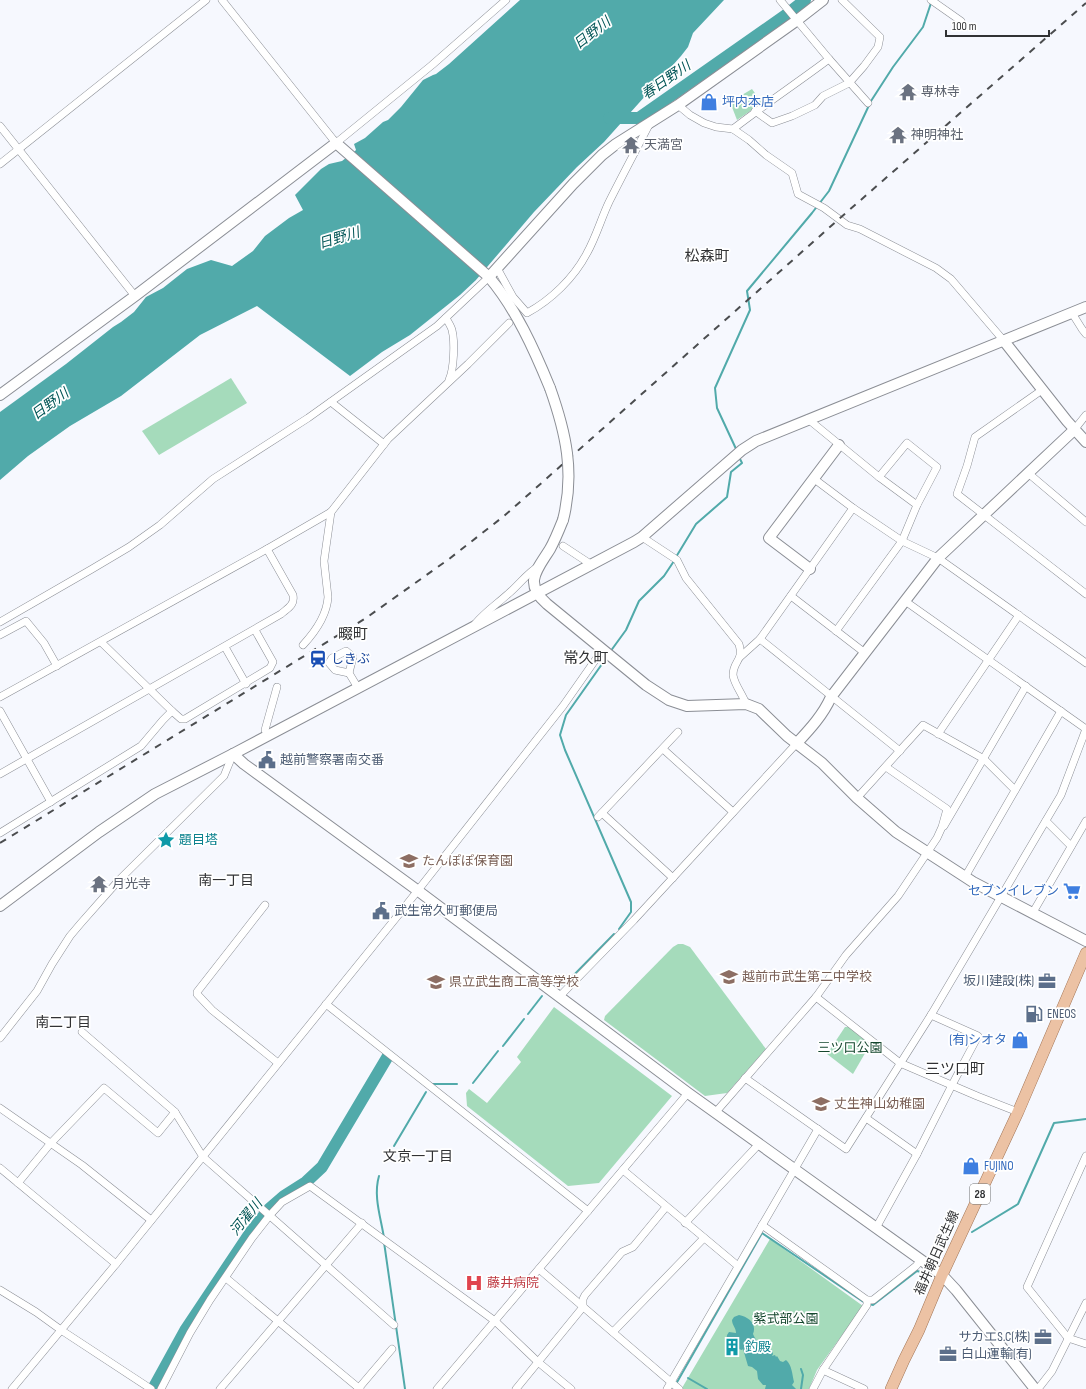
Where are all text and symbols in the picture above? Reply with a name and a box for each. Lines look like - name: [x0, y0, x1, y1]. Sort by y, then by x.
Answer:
- water label: 日野川: [570, 12, 615, 53]
- scale bar: [946, 12, 1049, 38]
- text: 100 m: [952, 19, 977, 34]
- water label: 春日野川: [638, 56, 695, 103]
- temple icon: 専林寺: [898, 82, 918, 102]
- place label: 専林寺: [921, 84, 960, 100]
- shop icon: 坪内本店: [699, 92, 719, 112]
- place label: 坪内本店: [722, 94, 774, 110]
- temple icon: 神明神社: [888, 125, 908, 145]
- place label: 神明神社: [911, 127, 963, 143]
- temple icon: 天満宮: [621, 135, 641, 155]
- place label: 天満宮: [644, 137, 683, 153]
- water label: 日野川: [316, 223, 363, 252]
- district label: 松森町: [684, 247, 730, 266]
- water label: 日野川: [28, 384, 74, 423]
- district label: 畷町: [338, 625, 368, 644]
- station icon: しきぶ: [308, 649, 328, 669]
- district label: 常久町: [563, 649, 609, 668]
- place label: しきぶ: [331, 651, 370, 667]
- public building icon: 越前警察署南交番: [257, 750, 277, 770]
- place label: 越前警察署南交番: [280, 752, 384, 768]
- place icon: 題目塔: [156, 830, 176, 850]
- place label: 題目塔: [179, 832, 218, 848]
- school or university icon: たんぽぽ保育園: [399, 851, 419, 871]
- place label: たんぽぽ保育園: [422, 853, 513, 869]
- district label: 南一丁目: [198, 872, 254, 889]
- temple icon: 月光寺: [89, 874, 109, 894]
- place label: 月光寺: [112, 876, 151, 892]
- supermarket icon: セブンイレブン: [1062, 881, 1082, 901]
- place label: セブンイレブン: [968, 883, 1059, 899]
- public building icon: 武生常久町郵便局: [371, 901, 391, 921]
- place label: 武生常久町郵便局: [394, 903, 498, 919]
- school or university icon: 越前市武生第二中学校: [719, 967, 739, 987]
- place label: 越前市武生第二中学校: [742, 969, 872, 985]
- office icon: 坂川建設(株): [1037, 971, 1057, 991]
- school or university icon: 県立武生商工高等学校: [426, 972, 446, 992]
- place label: 坂川建設(株): [963, 973, 1034, 989]
- place label: 県立武生商工高等学校: [449, 974, 579, 990]
- fuel station icon: ENEOS: [1024, 1004, 1044, 1024]
- place label: ENEOS: [1047, 1006, 1077, 1022]
- district label: 南二丁目: [35, 1014, 91, 1031]
- shop icon: (有)シオタ: [1010, 1030, 1030, 1050]
- place label: (有)シオタ: [949, 1032, 1007, 1048]
- park label: 三ツ口公園: [817, 1040, 883, 1056]
- district label: 三ツ口町: [925, 1060, 985, 1079]
- school or university icon: 丈生神山幼稚園: [811, 1094, 831, 1114]
- place label: 丈生神山幼稚園: [834, 1096, 925, 1112]
- district label: 文京一丁目: [383, 1148, 453, 1165]
- shop icon: FUJINO: [961, 1156, 981, 1176]
- place label: FUJINO: [984, 1158, 1014, 1174]
- road number: 28: [970, 1184, 990, 1204]
- water label: 河濯川: [226, 1194, 267, 1239]
- street label: 福井朝日武生線: [911, 1208, 963, 1298]
- hospital icon: 藤井病院: [464, 1273, 484, 1293]
- place label: 藤井病院: [487, 1275, 539, 1291]
- park label: 紫式部公園: [753, 1311, 819, 1327]
- office icon: サカエS.C(株): [1033, 1327, 1053, 1347]
- place label: サカエS.C(株): [958, 1329, 1030, 1345]
- building icon: 釣殿: [722, 1337, 742, 1357]
- place label: 釣殿: [745, 1339, 771, 1355]
- office icon: 白山運輸(有): [938, 1344, 958, 1364]
- place label: 白山運輸(有): [961, 1346, 1032, 1362]

